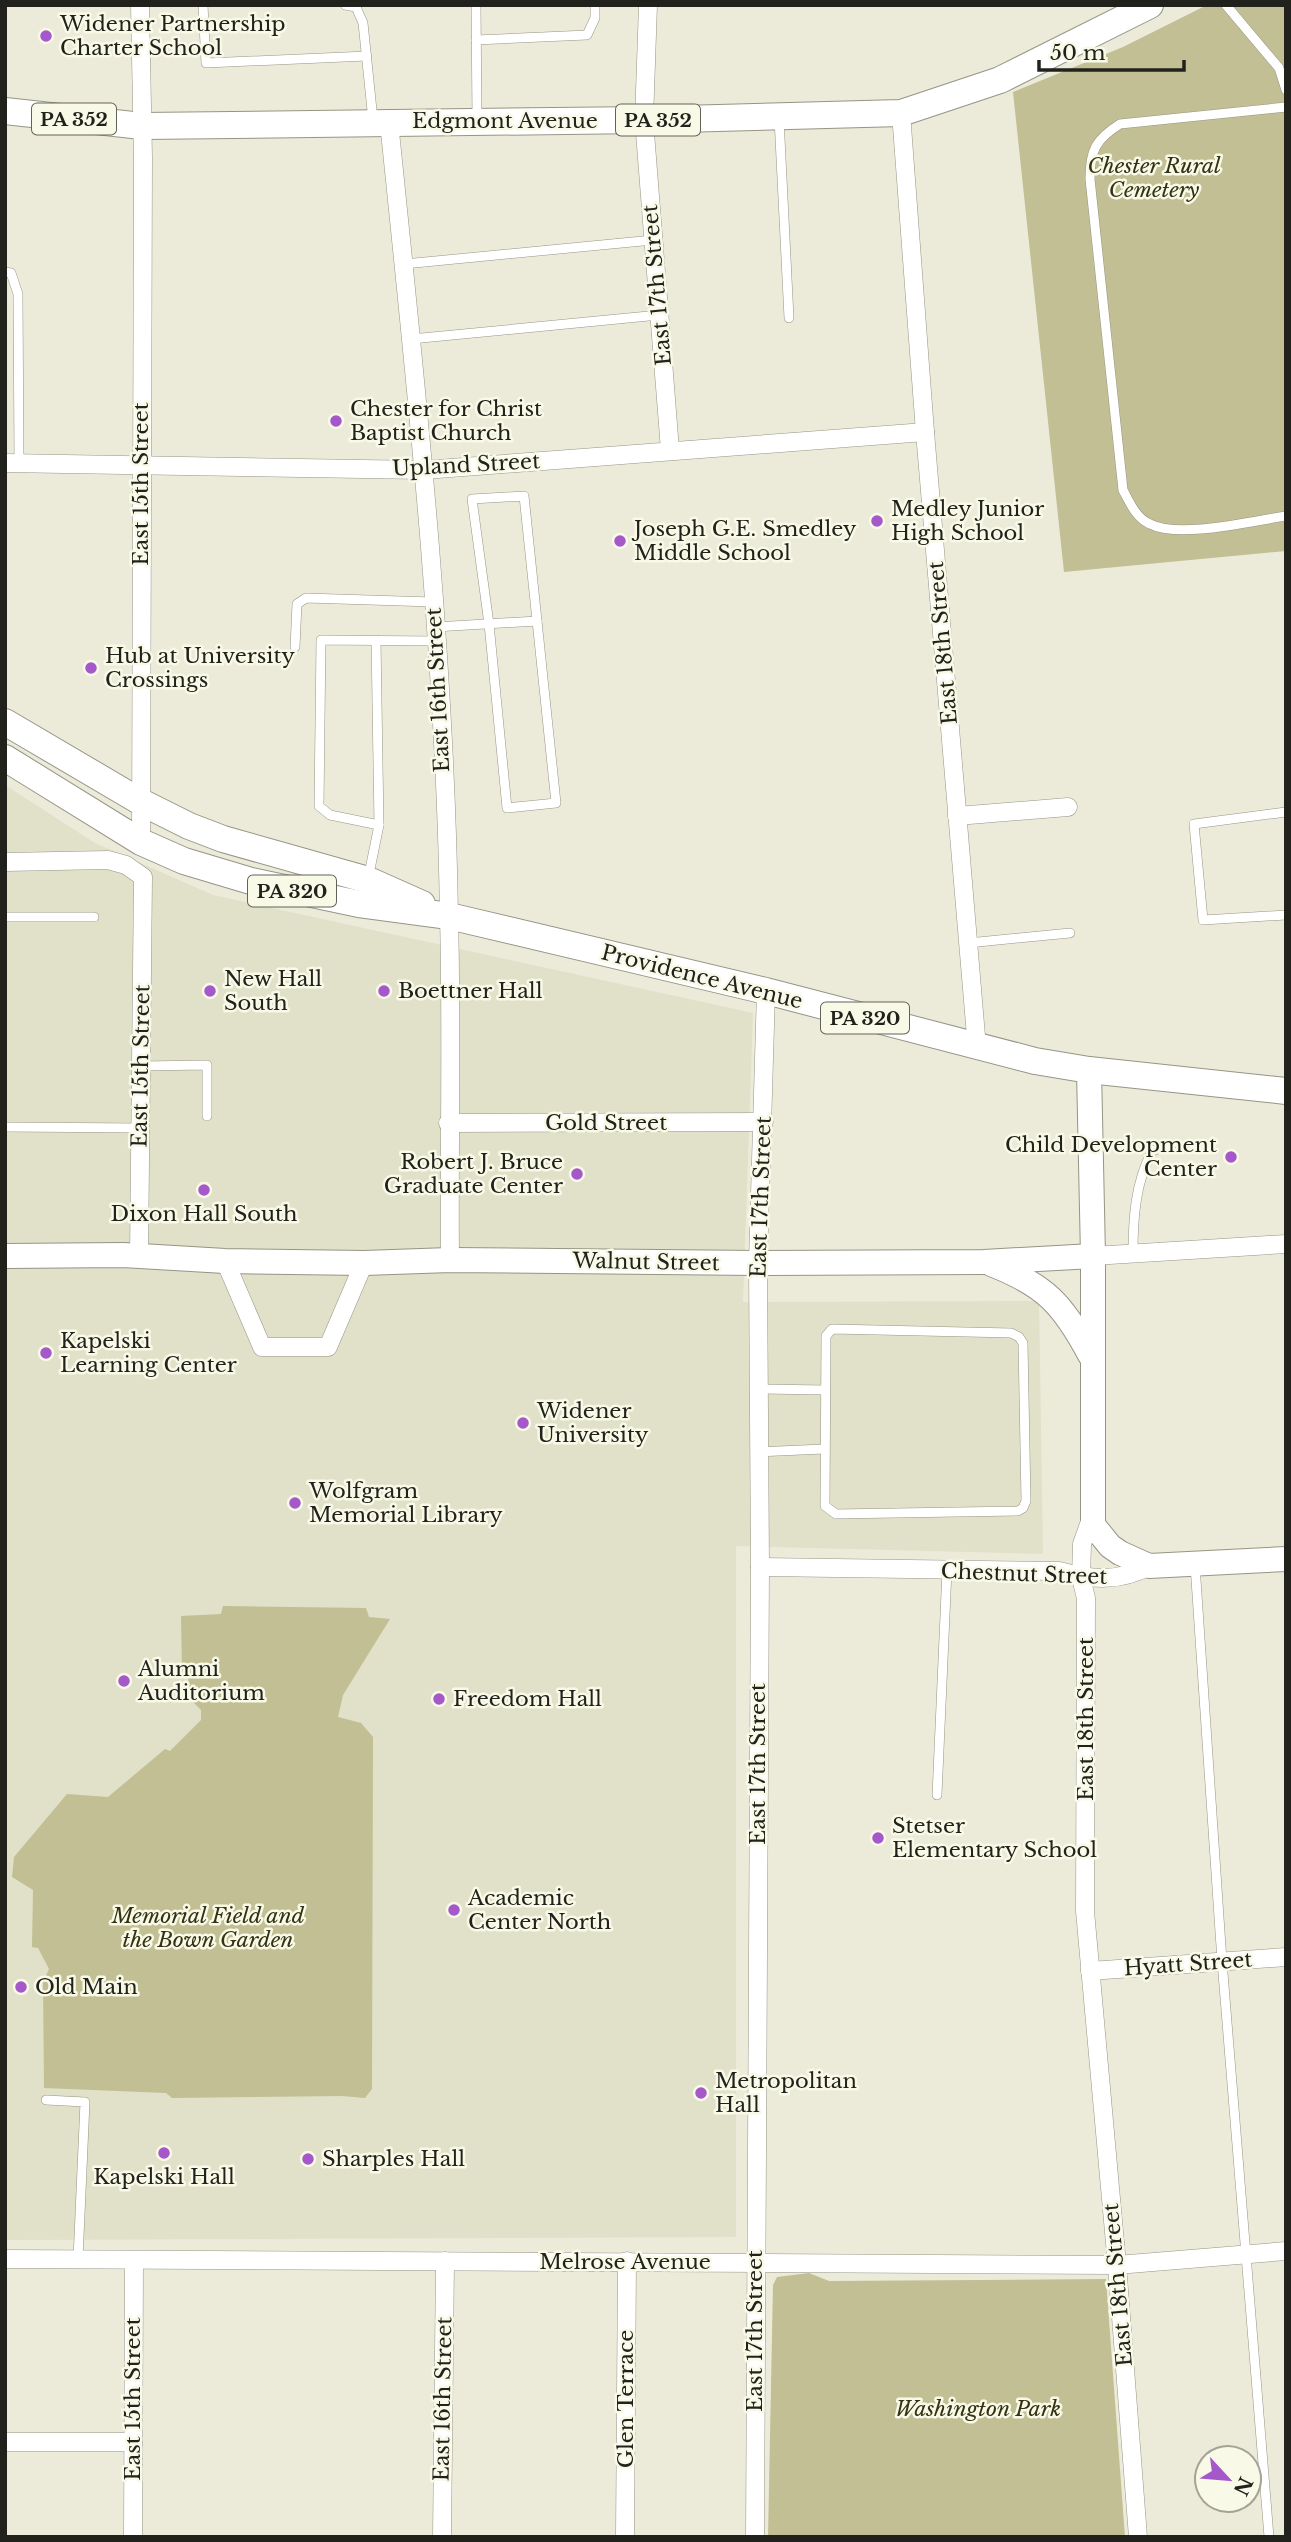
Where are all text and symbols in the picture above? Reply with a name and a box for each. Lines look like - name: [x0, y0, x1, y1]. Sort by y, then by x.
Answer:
- place label: Widener Partnership Charter School: [59, 11, 286, 61]
- marker: Widener Partnership Charter School: [38, 28, 54, 44]
- scale bar: [1039, 28, 1184, 72]
- text: 50 m: [1050, 40, 1106, 66]
- road number: PA 352: [32, 104, 116, 134]
- road number: PA 352: [616, 104, 700, 136]
- street label: Edgmont Avenue: [412, 108, 598, 134]
- park label: Chester Rural Cemetery: [1087, 153, 1221, 203]
- street label: East 17th Street: [637, 203, 677, 367]
- place label: Chester for Christ Baptist Church: [350, 396, 542, 446]
- street label: East 15th Street: [128, 402, 154, 566]
- marker: Chester for Christ Baptist Church: [328, 413, 344, 429]
- street label: Upland Street: [391, 448, 541, 482]
- place label: Medley Junior High School: [891, 496, 1044, 546]
- marker: Medley Junior High School: [869, 513, 885, 529]
- place label: Joseph G.E. Smedley Middle School: [631, 516, 857, 566]
- marker: Joseph G.E. Smedley Middle School: [612, 533, 628, 549]
- street label: East 18th Street: [923, 560, 963, 726]
- street label: East 16th Street: [421, 607, 455, 773]
- place label: Hub at University Crossings: [105, 643, 295, 693]
- marker: Hub at University Crossings: [83, 660, 99, 676]
- road number: PA 320: [248, 876, 336, 906]
- street label: Providence Avenue: [599, 939, 805, 1015]
- place label: New Hall South: [224, 966, 322, 1016]
- place label: Boettner Hall: [398, 978, 543, 1004]
- marker: New Hall South: [202, 983, 218, 999]
- marker: Boettner Hall: [376, 983, 392, 999]
- street label: East 15th Street: [127, 984, 155, 1148]
- road number: PA 320: [821, 1002, 909, 1034]
- street label: Gold Street: [545, 1110, 667, 1136]
- street label: East 17th Street: [745, 1116, 777, 1278]
- place label: Child Development Center: [1005, 1132, 1217, 1182]
- place label: Robert J. Bruce Graduate Center: [384, 1149, 563, 1199]
- marker: Child Development Center: [1223, 1149, 1239, 1165]
- marker: Robert J. Bruce Graduate Center: [569, 1166, 585, 1182]
- marker: Dixon Hall South: [196, 1182, 212, 1198]
- place label: Dixon Hall South: [111, 1201, 297, 1227]
- street label: Walnut Street: [571, 1248, 720, 1276]
- place label: Kapelski Learning Center: [60, 1328, 237, 1378]
- marker: Kapelski Learning Center: [38, 1345, 54, 1361]
- place label: Widener University: [536, 1398, 649, 1448]
- marker: Widener University: [515, 1415, 531, 1431]
- place label: Wolfgram Memorial Library: [308, 1478, 503, 1528]
- marker: Wolfgram Memorial Library: [287, 1495, 303, 1511]
- street label: Chestnut Street: [940, 1558, 1108, 1590]
- street label: East 18th Street: [1073, 1637, 1099, 1801]
- place label: Alumni Auditorium: [137, 1656, 265, 1706]
- marker: Alumni Auditorium: [116, 1673, 132, 1689]
- street label: East 17th Street: [745, 1683, 771, 1845]
- place label: Freedom Hall: [453, 1686, 602, 1712]
- marker: Freedom Hall: [431, 1691, 447, 1707]
- place label: Stetser Elementary School: [892, 1813, 1097, 1863]
- marker: Stetser Elementary School: [870, 1830, 886, 1846]
- place label: Academic Center North: [467, 1885, 611, 1935]
- marker: Academic Center North: [446, 1902, 462, 1918]
- park label: Memorial Field and the Bown Garden: [111, 1903, 305, 1953]
- street label: Hyatt Street: [1123, 1947, 1253, 1981]
- place label: Old Main: [35, 1974, 138, 2000]
- marker: Old Main: [13, 1979, 29, 1995]
- place label: Metropolitan Hall: [715, 2068, 857, 2118]
- marker: Metropolitan Hall: [693, 2085, 709, 2101]
- marker: Kapelski Hall: [156, 2145, 172, 2161]
- place label: Sharples Hall: [322, 2146, 465, 2172]
- marker: Sharples Hall: [300, 2151, 316, 2167]
- place label: Kapelski Hall: [93, 2164, 235, 2190]
- street label: East 18th Street: [1098, 2202, 1138, 2368]
- street label: Melrose Avenue: [539, 2249, 711, 2275]
- street label: East 17th Street: [742, 2250, 768, 2412]
- street label: East 16th Street: [429, 2316, 457, 2482]
- street label: East 15th Street: [120, 2317, 146, 2481]
- street label: Glen Terrace: [613, 2330, 639, 2468]
- park label: Washington Park: [895, 2396, 1061, 2422]
- north arrow: [1193, 2444, 1263, 2514]
- text: N: [1229, 2473, 1257, 2499]

